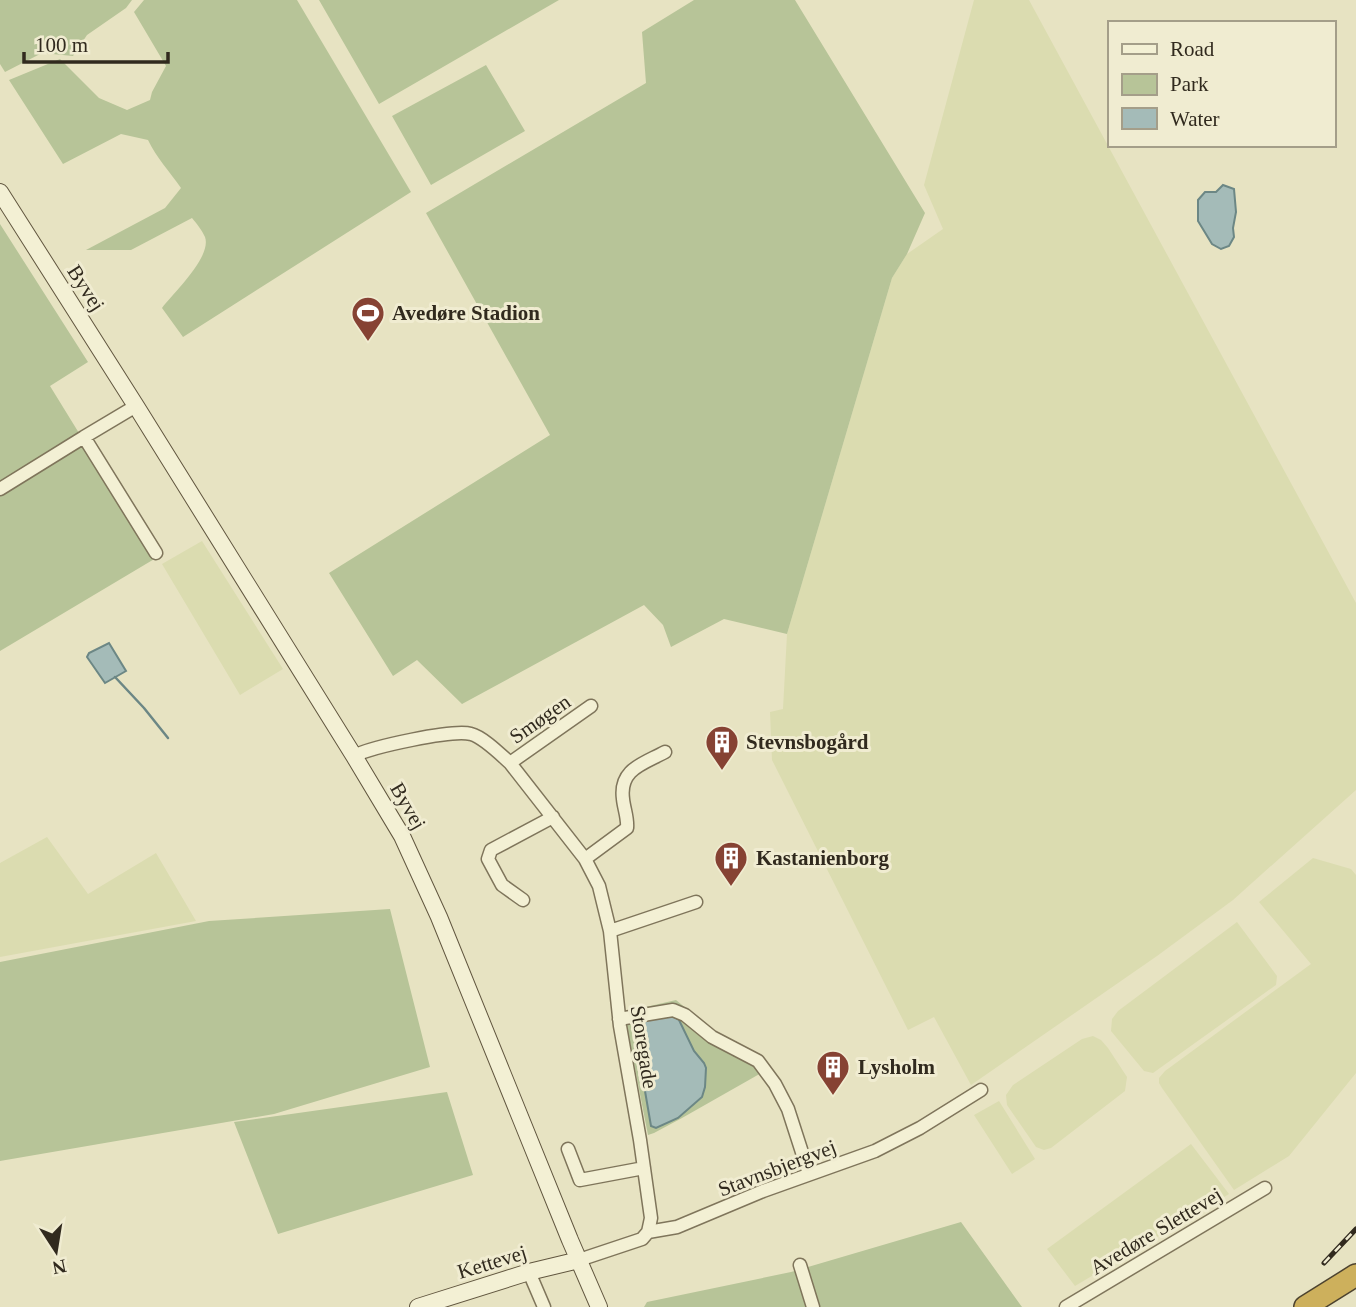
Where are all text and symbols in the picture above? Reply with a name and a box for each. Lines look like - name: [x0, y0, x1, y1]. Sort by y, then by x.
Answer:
- scale bar: [24, 21, 168, 65]
- legend: [1108, 21, 1335, 147]
- text: 100 m: [35, 33, 88, 57]
- text: Road: [1170, 37, 1215, 61]
- text: Park: [1170, 72, 1209, 96]
- text: Water: [1170, 107, 1220, 131]
- street label: Byvej: [62, 260, 110, 316]
- sports icon: Avedøre Stadion: [349, 294, 387, 343]
- place label: Avedøre Stadion: [392, 301, 540, 325]
- street label: Smøgen: [505, 689, 575, 749]
- building icon: Stevnsbogård: [703, 723, 741, 772]
- place label: Stevnsbogård: [746, 730, 869, 754]
- street label: Byvej: [385, 778, 431, 834]
- building icon: Kastanienborg: [712, 839, 750, 888]
- place label: Kastanienborg: [756, 846, 890, 870]
- street label: Storegade: [626, 1004, 662, 1090]
- building icon: Lysholm: [814, 1048, 852, 1097]
- place label: Lysholm: [858, 1055, 936, 1079]
- street label: Stavnsbjergvej: [715, 1134, 839, 1202]
- street label: Avedøre Slettevej: [1086, 1182, 1226, 1280]
- north arrow: [21, 1216, 91, 1286]
- street label: Kettevej: [454, 1240, 530, 1284]
- text: N: [50, 1255, 68, 1279]

